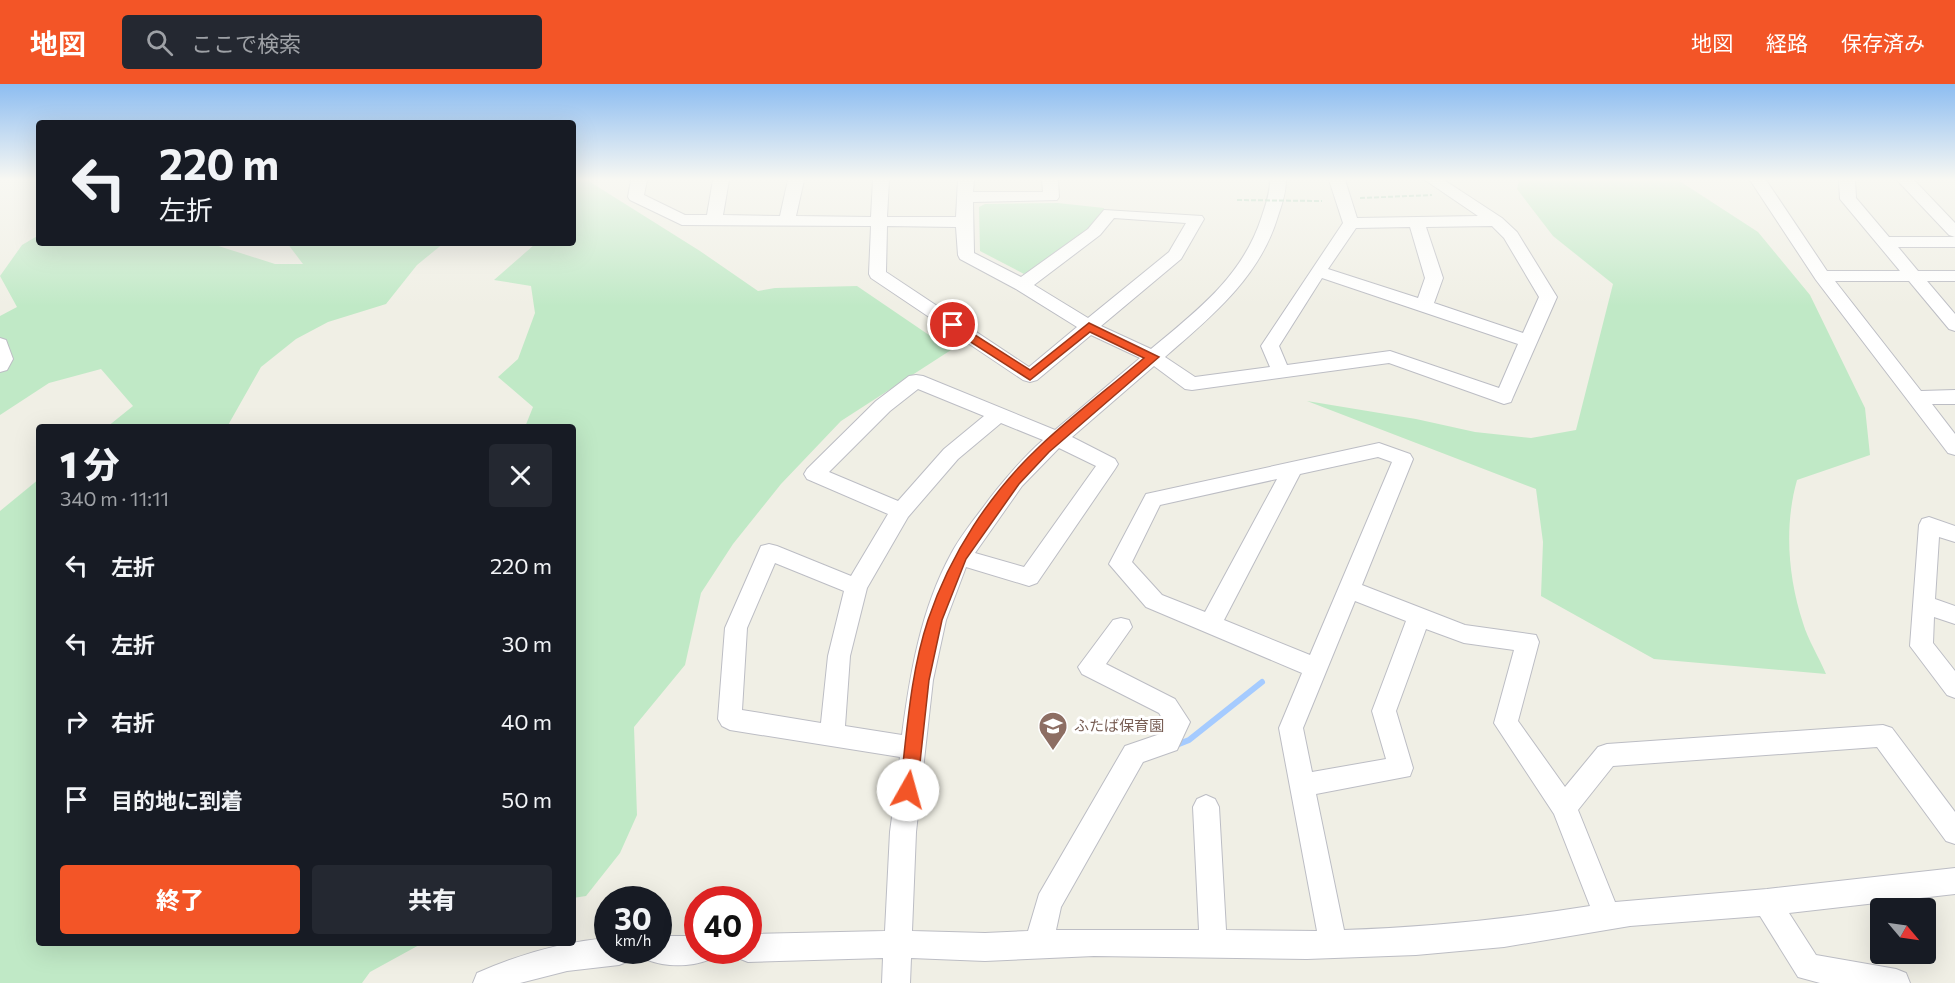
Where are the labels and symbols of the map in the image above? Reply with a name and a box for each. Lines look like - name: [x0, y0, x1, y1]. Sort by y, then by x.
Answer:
- pin: [927, 299, 978, 350]
- school or university icon: ふたば保育園: [1037, 710, 1069, 752]
- place label: ふたば保育園: [1074, 716, 1164, 734]
- position arrow: [876, 758, 940, 822]
- speed limit sign: 40: [684, 886, 762, 964]
- north arrow: [1870, 898, 1936, 964]

